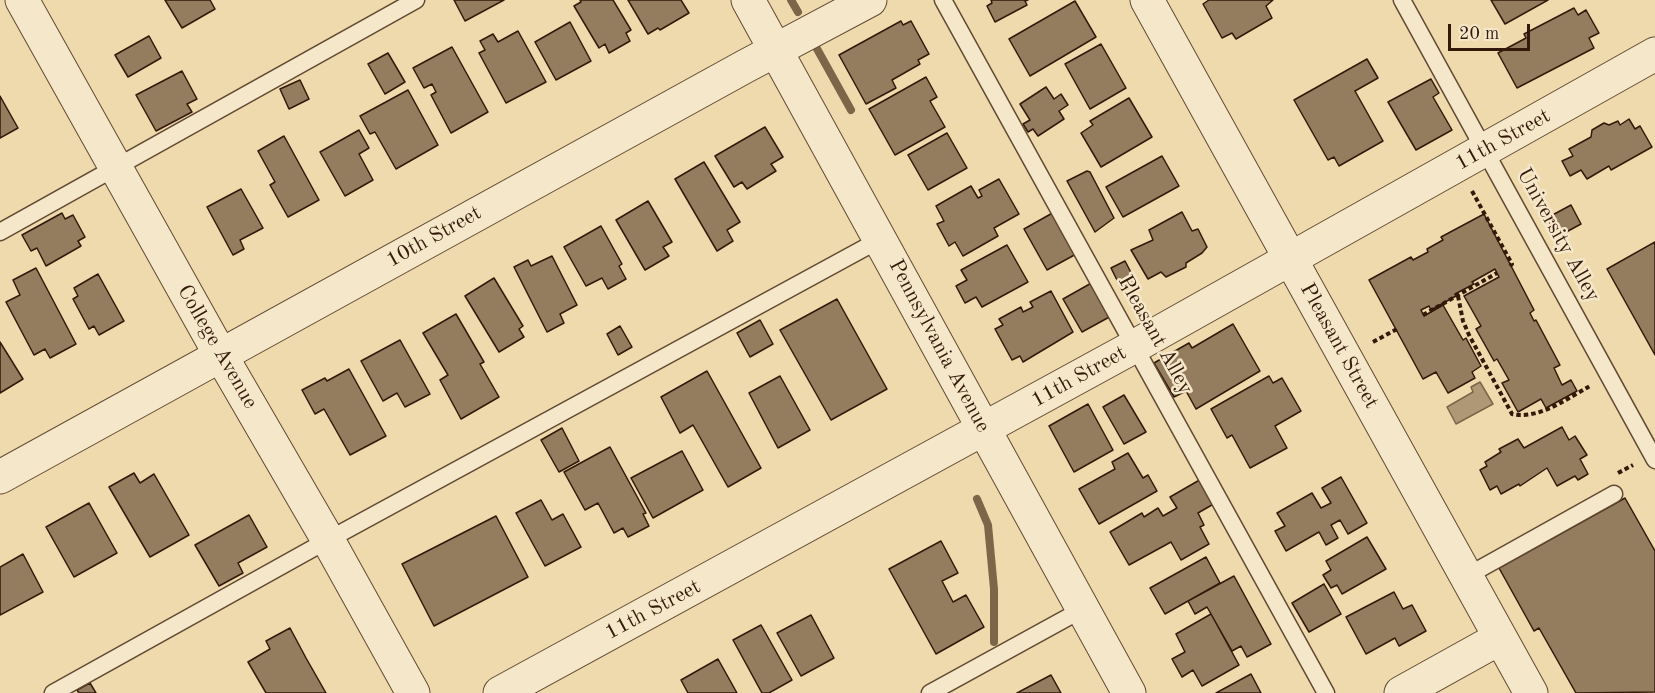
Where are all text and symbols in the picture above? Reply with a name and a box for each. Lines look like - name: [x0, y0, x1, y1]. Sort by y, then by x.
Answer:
- scale bar: [1451, 12, 1534, 50]
- text: 20 m: [1459, 25, 1499, 43]
- street label: 11th Street: [1451, 104, 1555, 176]
- street label: University Alley: [1511, 164, 1605, 306]
- street label: 10th Street: [382, 201, 486, 273]
- street label: Pennsylvania Avenue: [883, 255, 995, 437]
- street label: Pleasant Alley: [1112, 271, 1198, 399]
- street label: Pleasant Street: [1294, 279, 1384, 413]
- street label: College Avenue: [171, 280, 263, 414]
- street label: 11th Street: [1027, 341, 1131, 413]
- street label: 11th Street: [601, 574, 705, 646]

